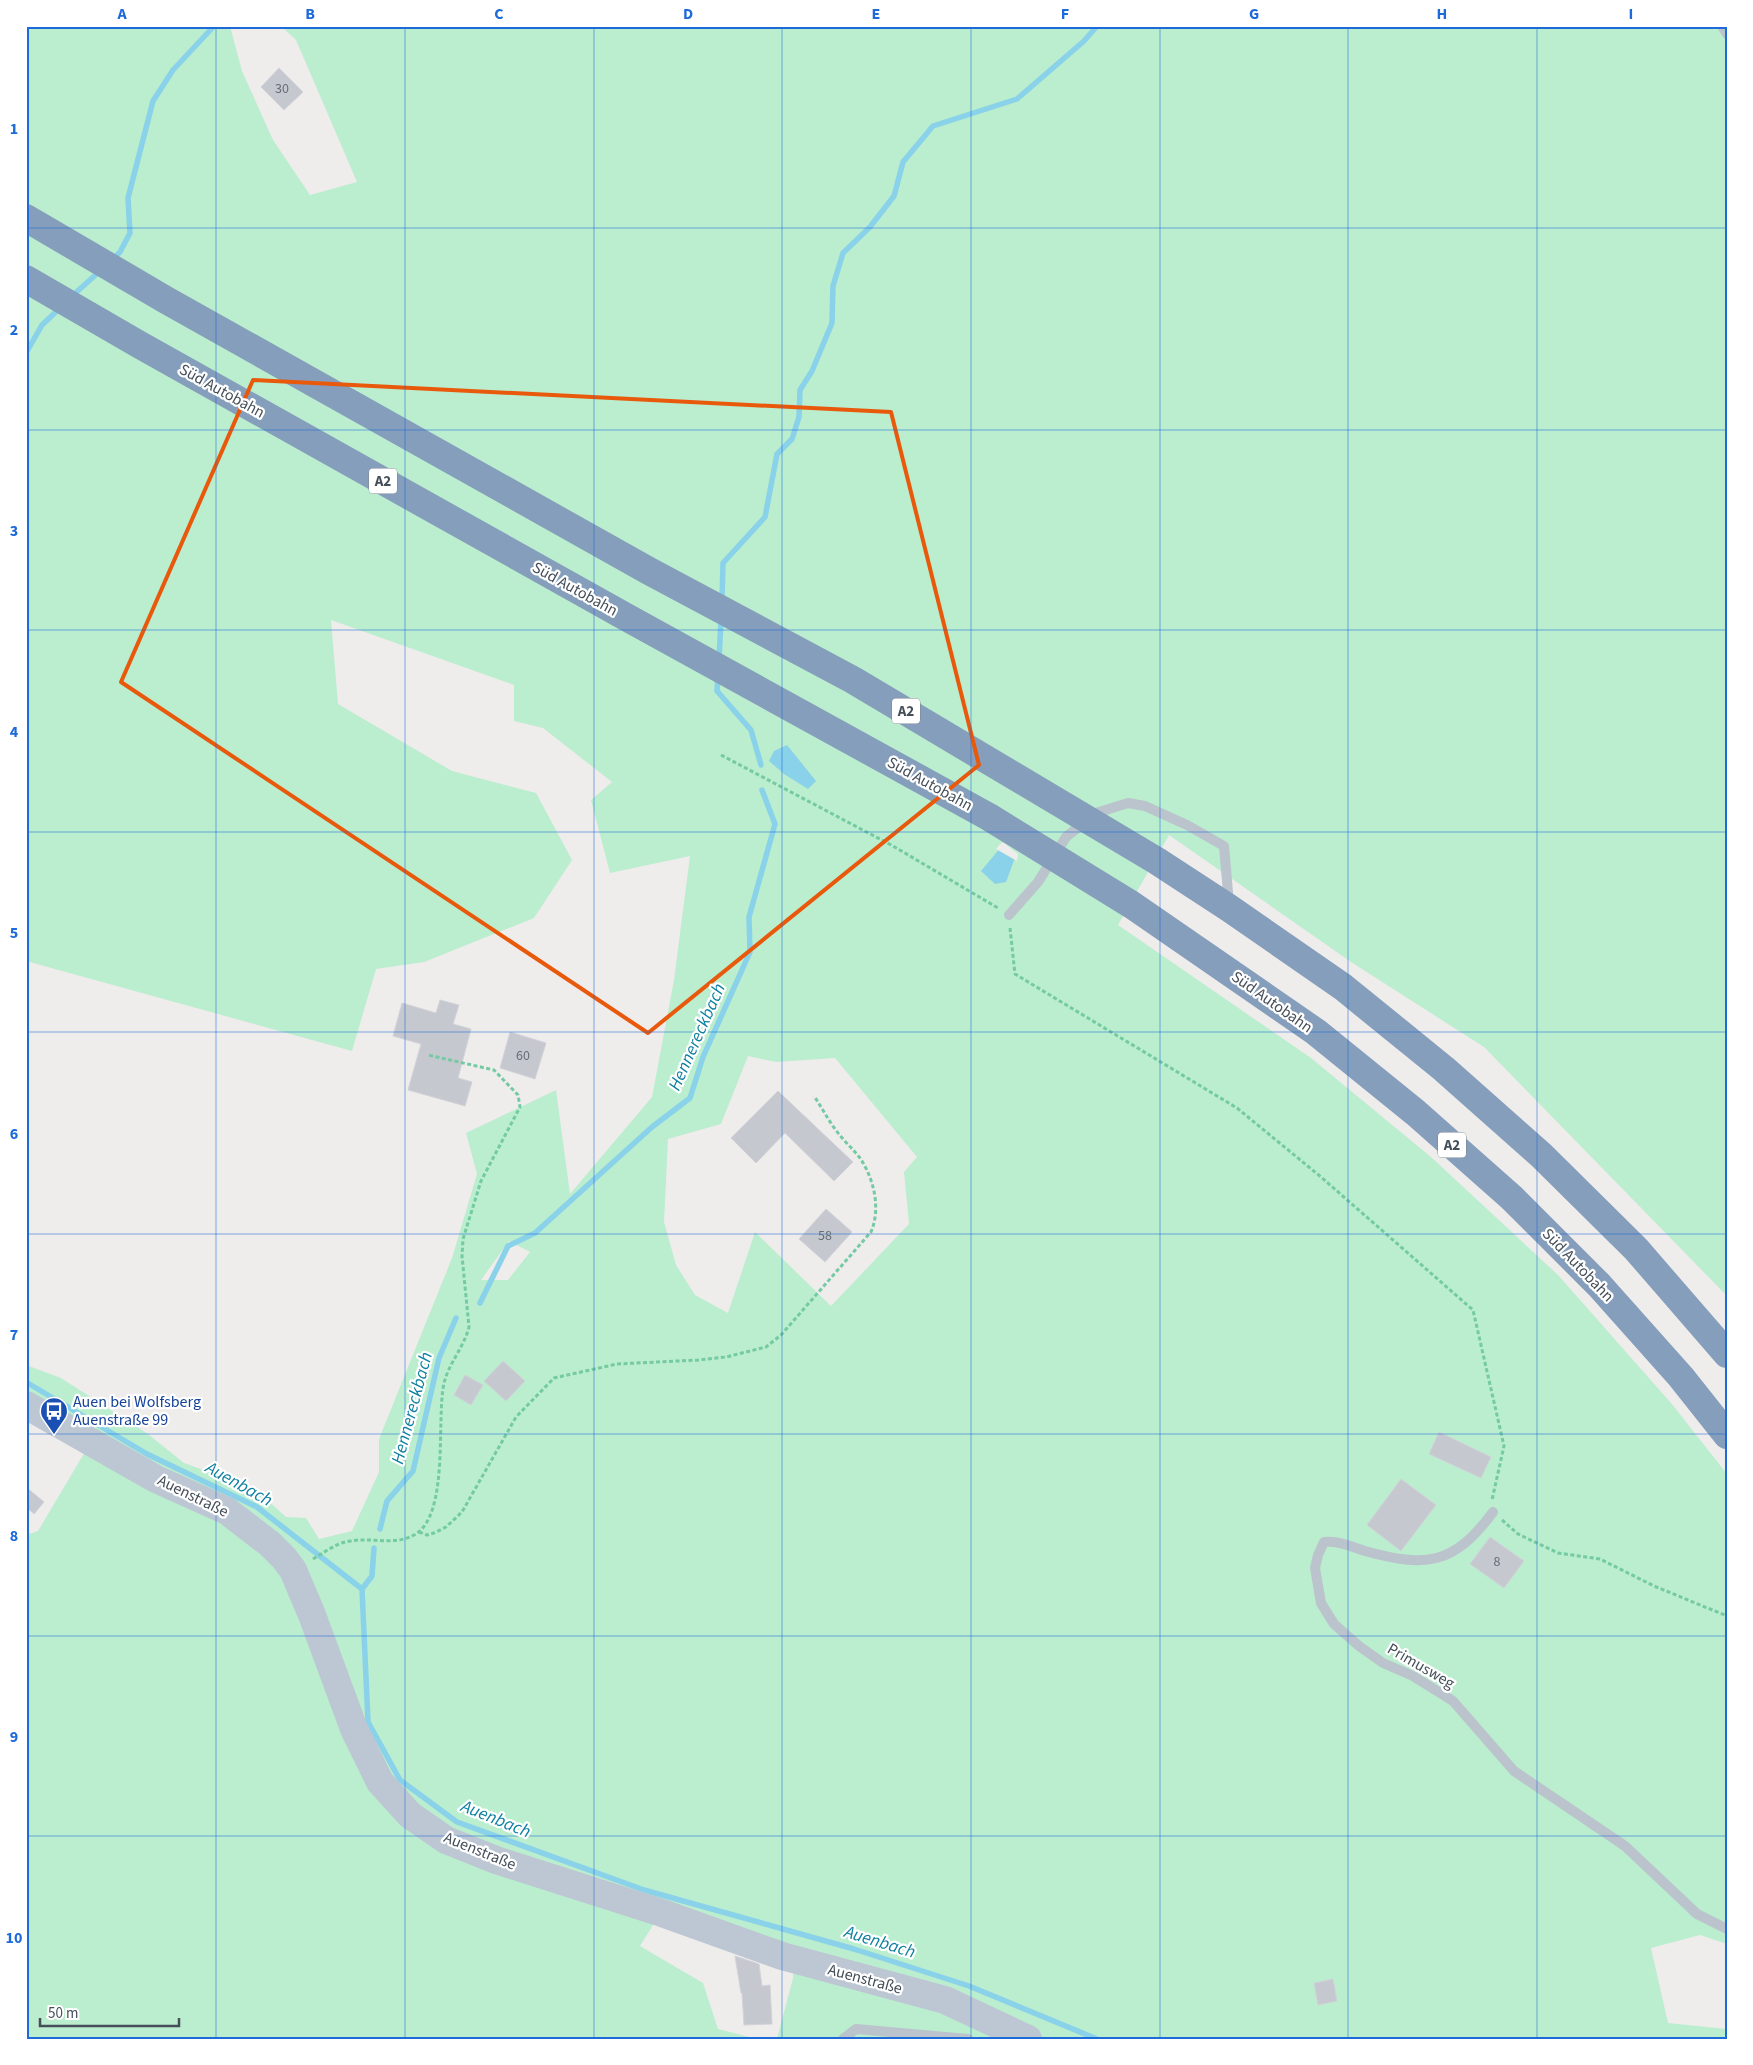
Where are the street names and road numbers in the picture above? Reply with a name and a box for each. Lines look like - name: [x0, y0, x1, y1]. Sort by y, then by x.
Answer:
- street label: Süd Autobahn: [175, 358, 269, 424]
- road number: A2: [369, 468, 397, 494]
- street label: Süd Autobahn: [528, 556, 622, 622]
- road number: A2: [892, 698, 920, 724]
- street label: Süd Autobahn: [883, 751, 977, 817]
- street label: Süd Autobahn: [1227, 966, 1317, 1038]
- road number: A2: [1438, 1132, 1466, 1158]
- street label: Süd Autobahn: [1537, 1223, 1619, 1307]
- street label: Auenstraße: [154, 1469, 232, 1523]
- street label: Primusweg: [1383, 1638, 1459, 1694]
- street label: Auenstraße: [441, 1827, 519, 1875]
- street label: Auenstraße: [825, 1959, 905, 1999]

